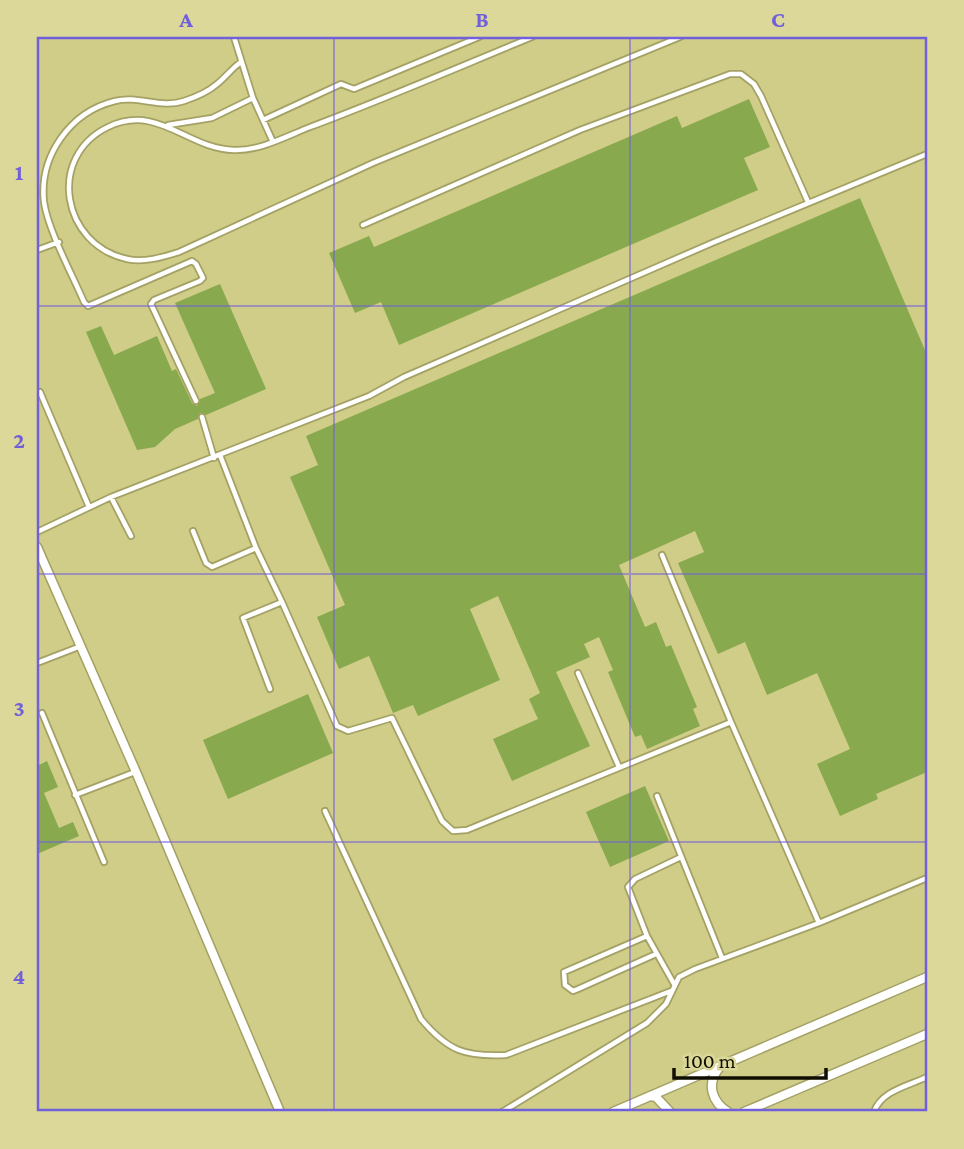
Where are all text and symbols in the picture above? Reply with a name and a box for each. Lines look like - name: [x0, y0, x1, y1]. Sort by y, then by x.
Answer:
- text: A: [178, 6, 193, 32]
- text: B: [475, 6, 489, 32]
- text: C: [771, 6, 785, 32]
- text: 1: [15, 159, 24, 185]
- text: 2: [13, 427, 25, 453]
- text: 3: [13, 695, 25, 721]
- text: 4: [13, 963, 25, 989]
- scale bar: [674, 1037, 826, 1081]
- text: 100 m: [684, 1049, 736, 1073]

